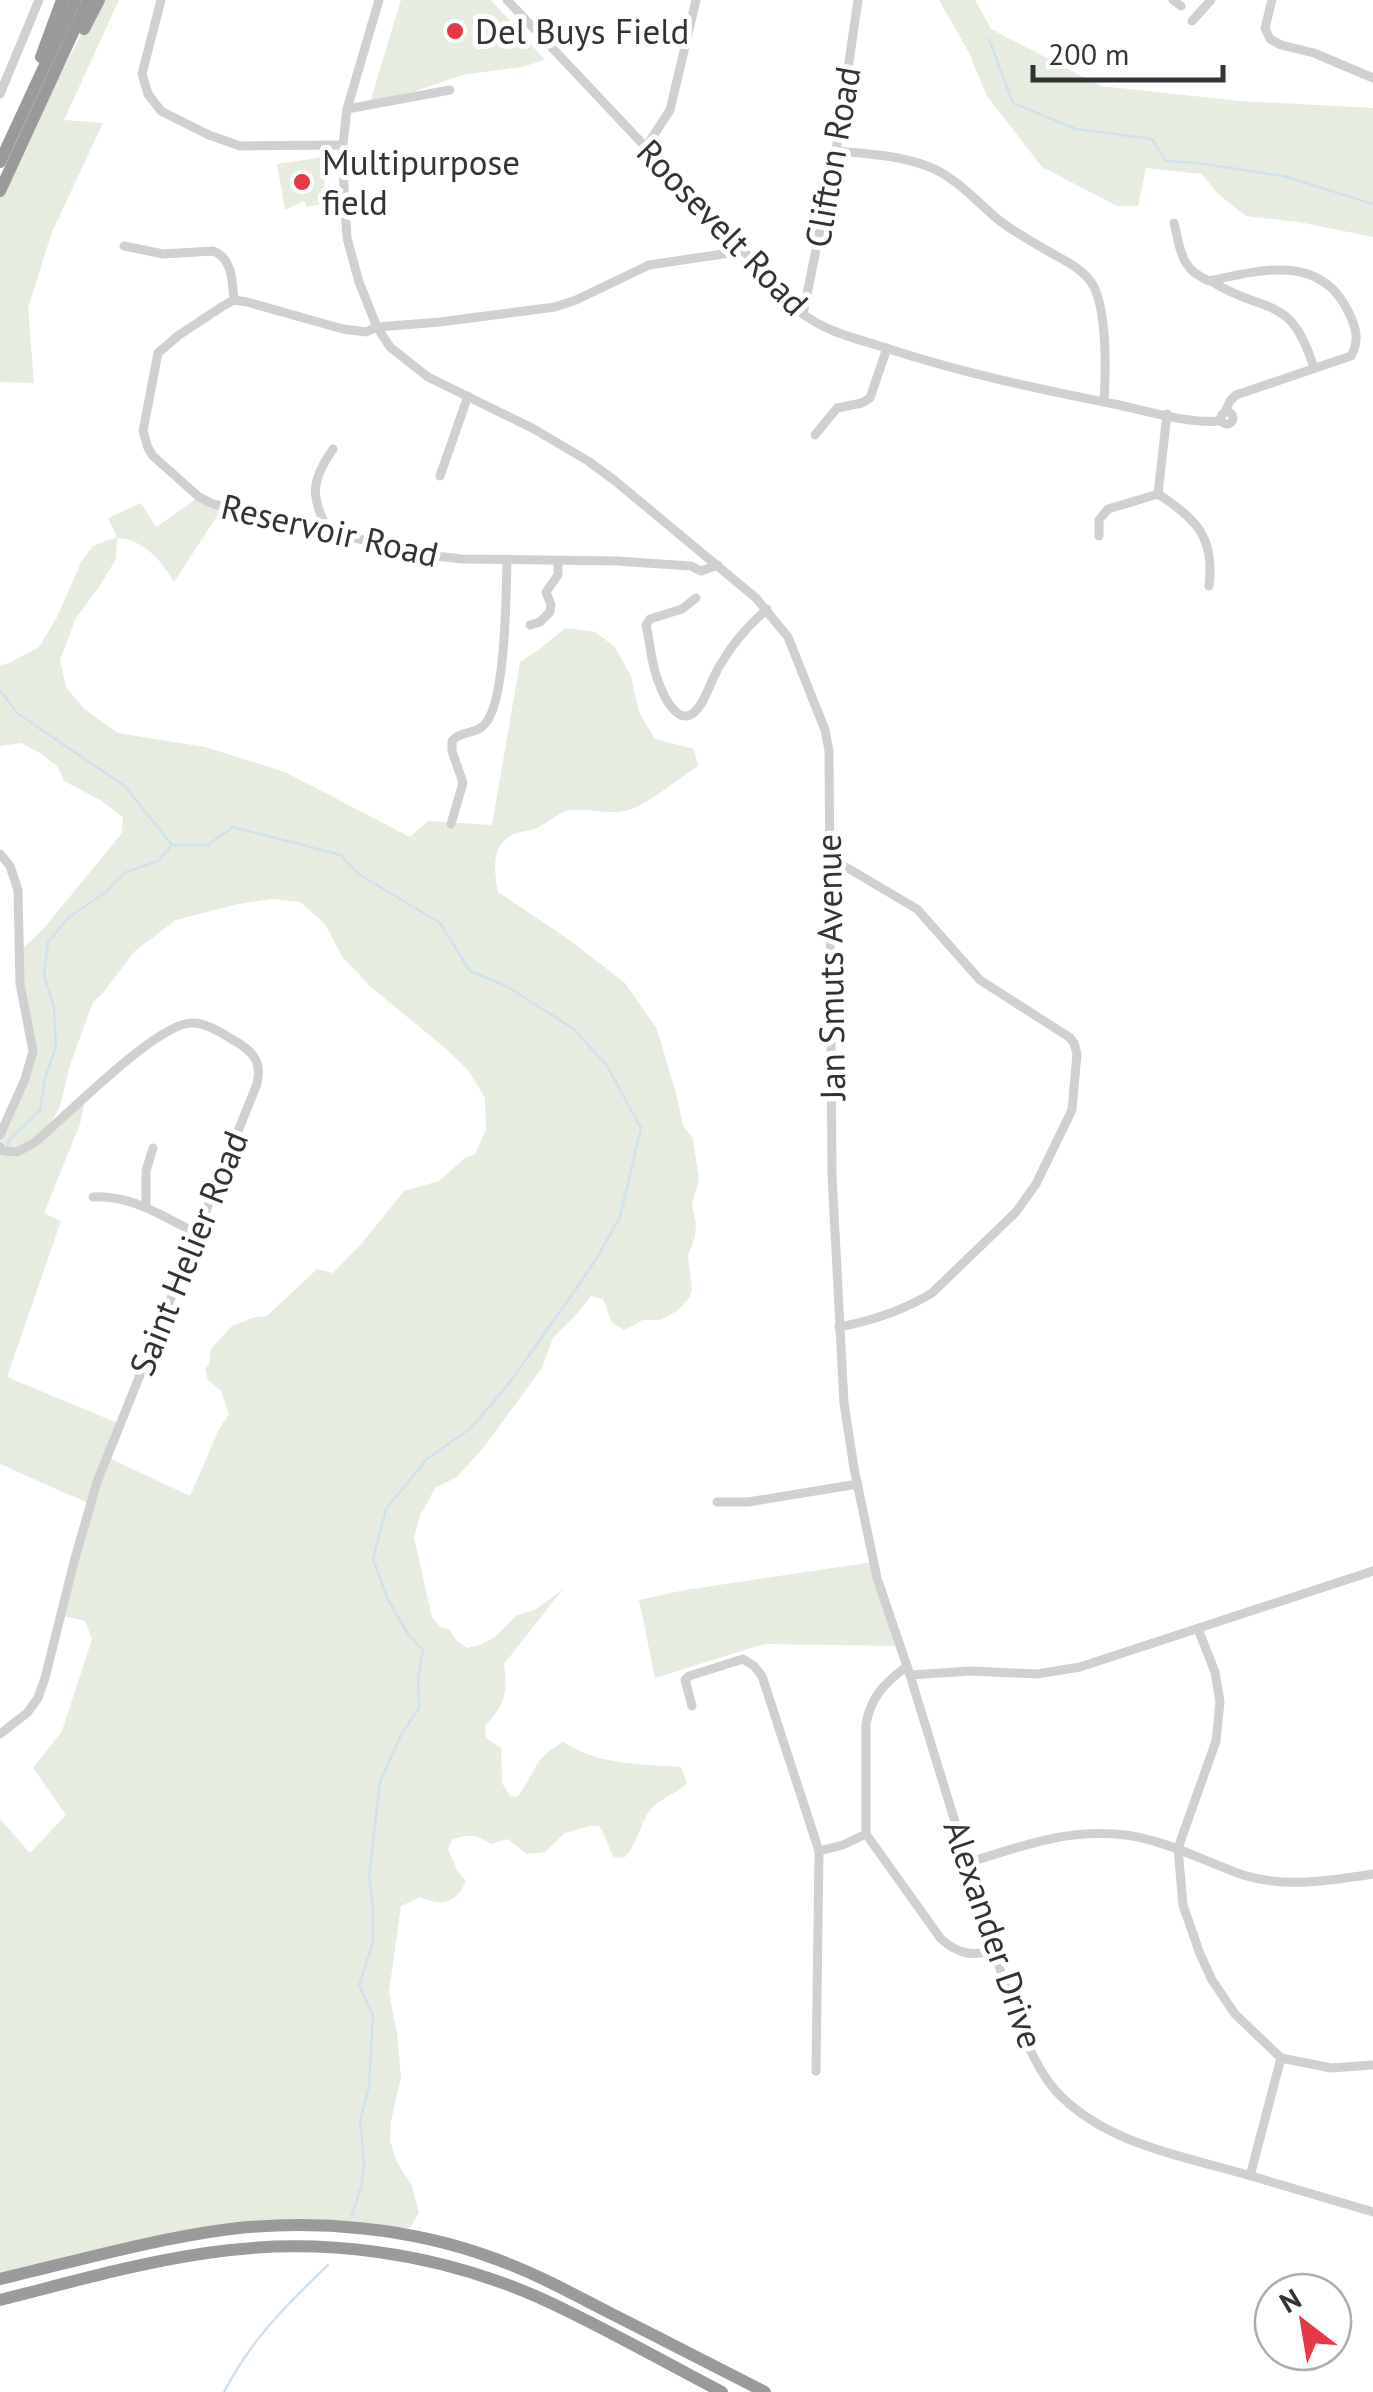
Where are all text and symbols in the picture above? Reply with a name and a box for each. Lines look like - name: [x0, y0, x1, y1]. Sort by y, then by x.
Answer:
- place label: Del Buys Field: [475, 8, 689, 54]
- marker: Del Buys Field: [444, 20, 466, 42]
- scale bar: [1033, 20, 1223, 82]
- text: 200 m: [1048, 34, 1129, 73]
- street label: Clifton Road: [793, 63, 871, 251]
- street label: Roosevelt Road: [627, 129, 819, 325]
- place label: Multipurpose field: [322, 139, 520, 225]
- marker: Multipurpose field: [291, 171, 313, 193]
- street label: Reservoir Road: [217, 483, 443, 577]
- street label: Jan Smuts Avenue: [805, 834, 855, 1102]
- street label: Saint Helier Road: [118, 1124, 258, 1382]
- street label: Alexander Drive: [933, 1814, 1055, 2054]
- north arrow: [1253, 2272, 1353, 2372]
- text: N: [1272, 2280, 1307, 2321]

